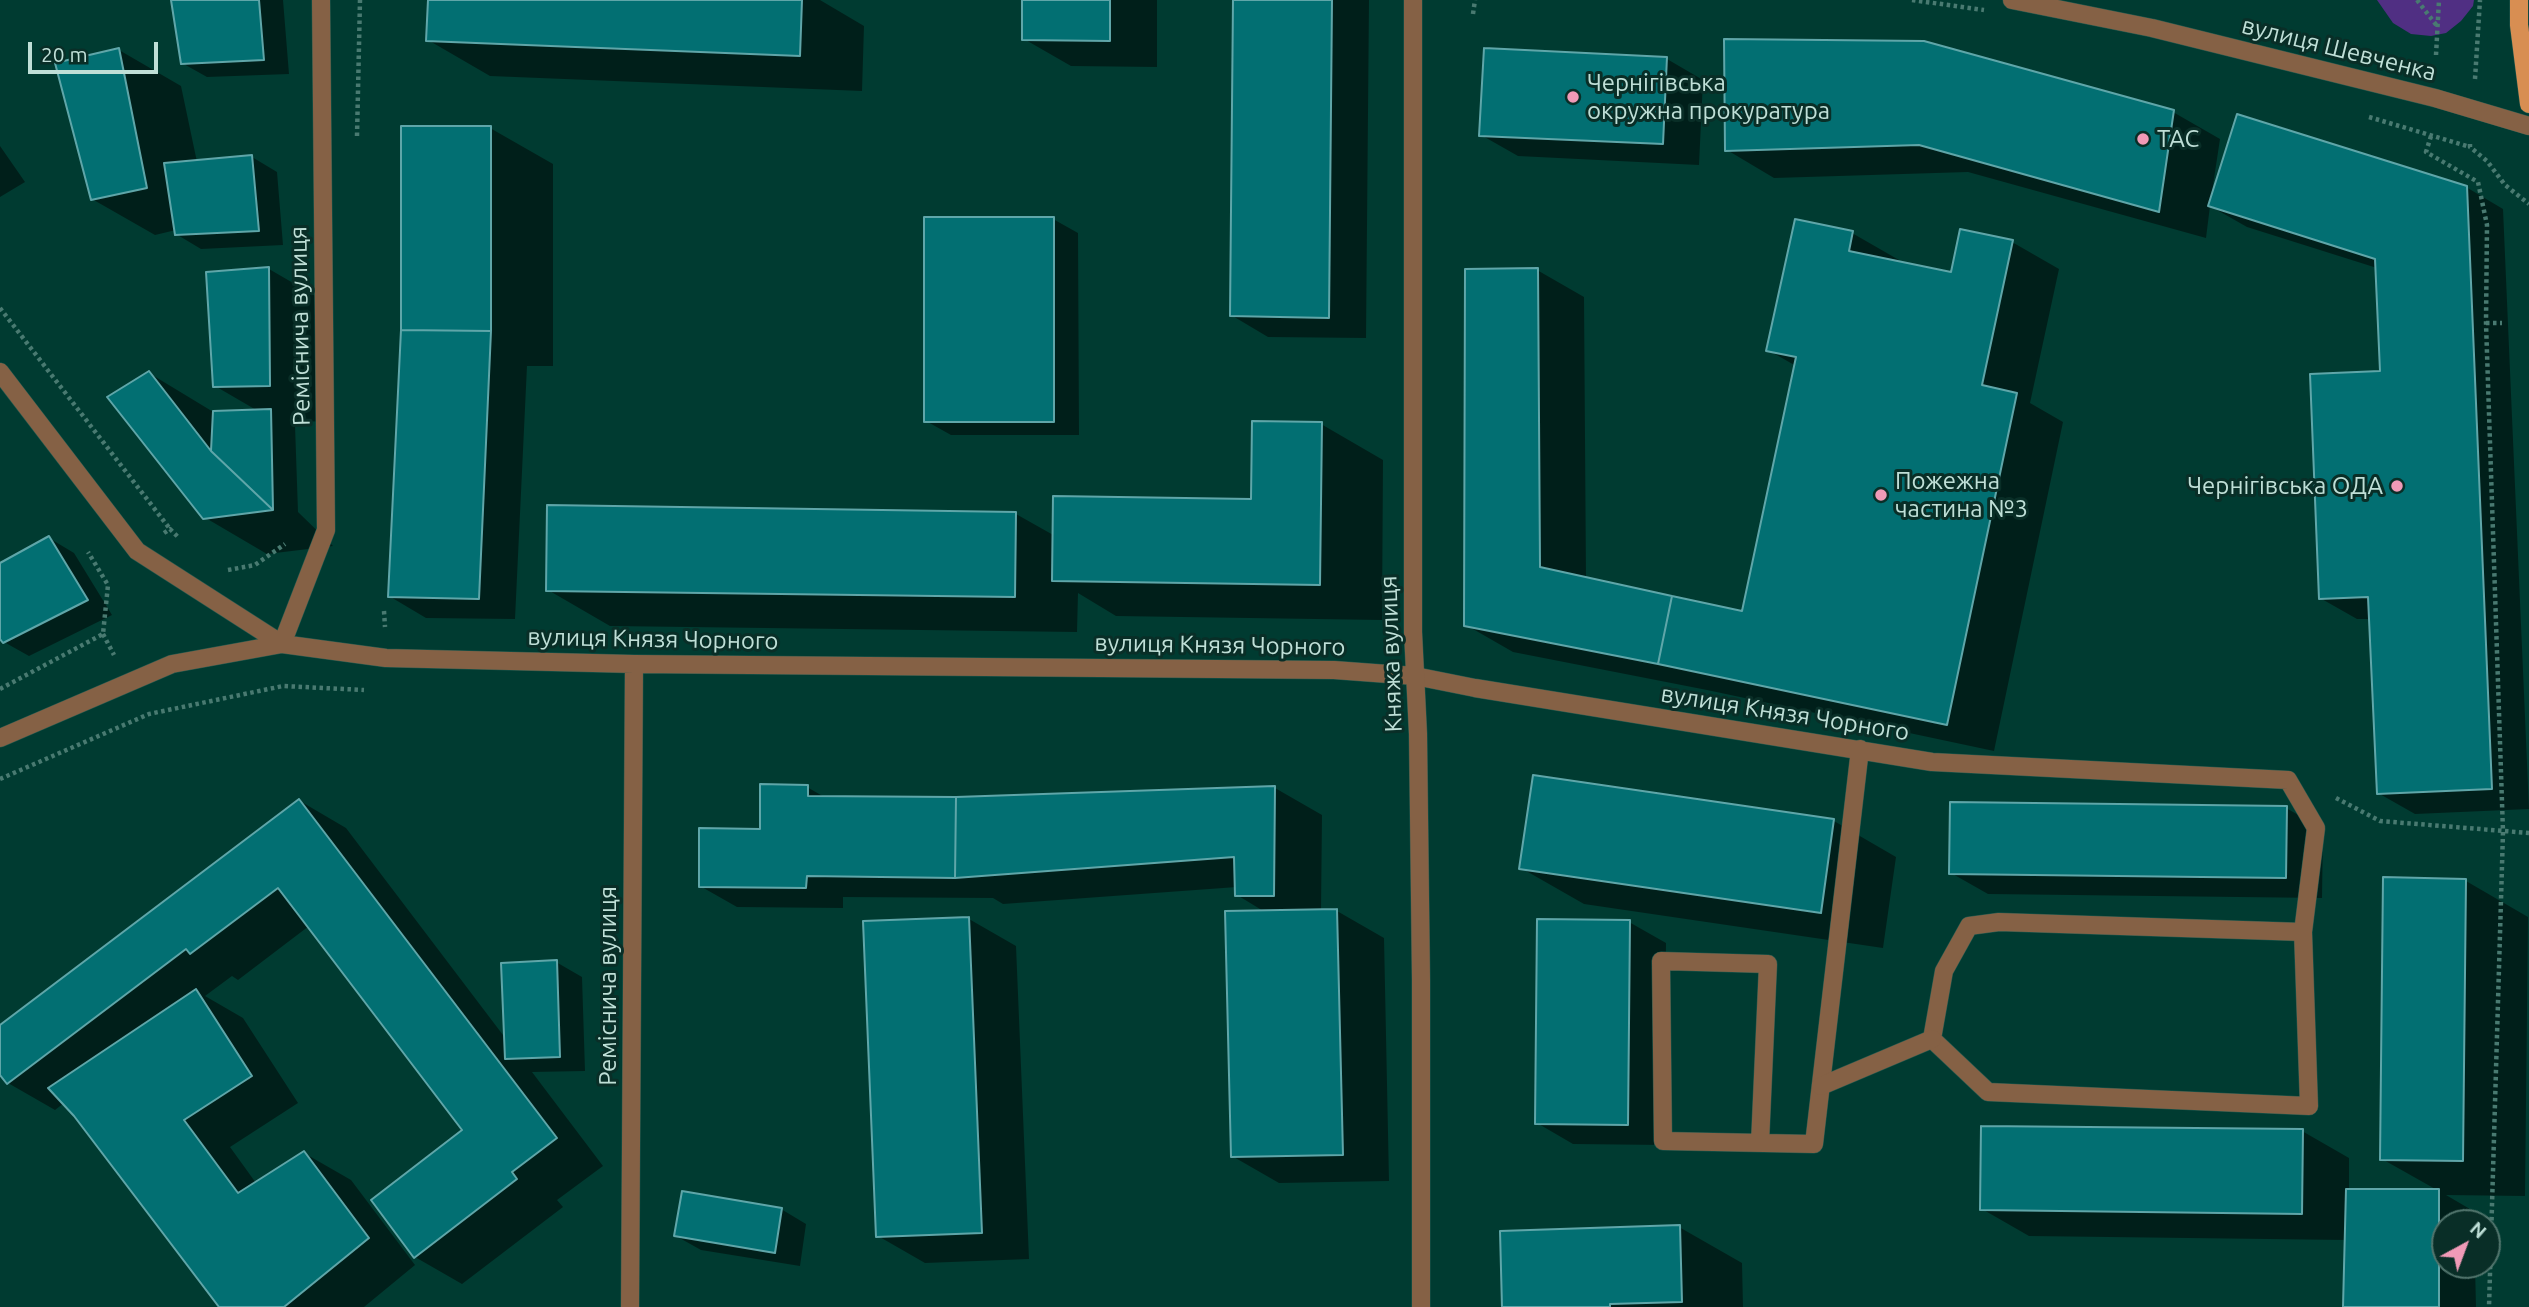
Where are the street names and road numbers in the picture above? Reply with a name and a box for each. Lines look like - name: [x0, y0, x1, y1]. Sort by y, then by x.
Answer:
- street label: вулиця Шевченка: [2239, 11, 2439, 87]
- street label: Реміснича вулиця: [284, 226, 316, 426]
- street label: Княжа вулиця: [1374, 575, 1408, 733]
- street label: вулиця Князя Чорного: [527, 622, 779, 656]
- street label: вулиця Князя Чорного: [1094, 628, 1346, 662]
- street label: вулиця Князя Чорного: [1659, 679, 1911, 747]
- street label: Реміснича вулиця: [594, 886, 622, 1086]

